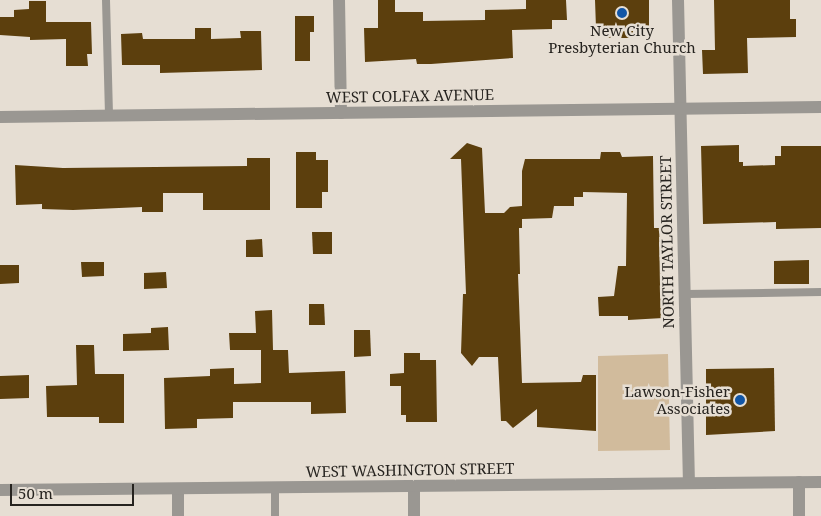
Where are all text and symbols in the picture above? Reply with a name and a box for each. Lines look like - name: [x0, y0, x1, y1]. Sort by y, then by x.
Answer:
- marker: New City Presbyterian Church: [616, 7, 628, 19]
- place label: New City Presbyterian Church: [548, 21, 696, 56]
- street label: WEST COLFAX AVENUE: [326, 86, 494, 106]
- street label: NORTH TAYLOR STREET: [656, 155, 678, 329]
- place label: Lawson-Fisher Associates: [625, 382, 730, 417]
- marker: Lawson-Fisher Associates: [734, 394, 746, 406]
- street label: WEST WASHINGTON STREET: [305, 459, 515, 481]
- scale bar: [12, 474, 136, 506]
- text: 50 m: [18, 483, 53, 503]

